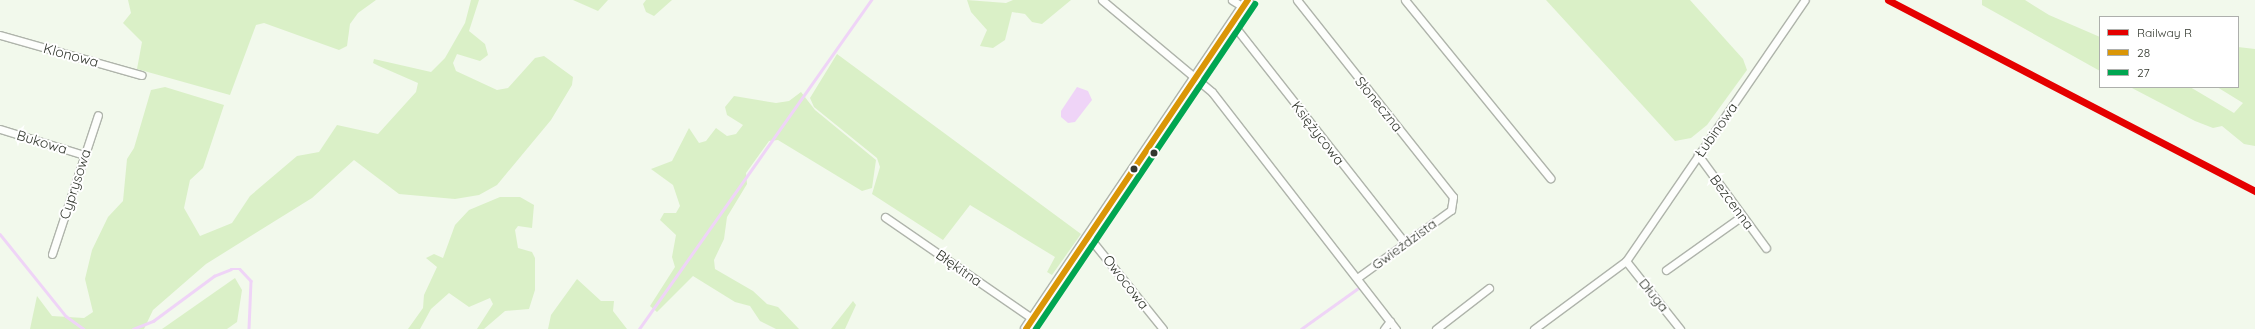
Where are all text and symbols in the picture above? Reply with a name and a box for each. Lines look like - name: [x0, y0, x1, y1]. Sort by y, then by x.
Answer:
- legend: [2099, 16, 2239, 88]
- text: Railway R: [2137, 25, 2192, 40]
- street label: Klonowa: [41, 40, 101, 70]
- text: 28: [2137, 45, 2150, 60]
- text: 27: [2137, 65, 2150, 80]
- street label: Słoneczna: [1352, 73, 1406, 135]
- street label: Księżycowa: [1288, 98, 1348, 168]
- street label: Łubinowa: [1691, 99, 1741, 161]
- street label: Bukowa: [15, 126, 69, 158]
- street label: Cyprysowa: [56, 147, 94, 221]
- unlabelled marker: [1149, 148, 1159, 158]
- unlabelled marker: [1129, 164, 1139, 174]
- street label: Bezcenna: [1707, 171, 1757, 233]
- street label: Gwieździsta: [1368, 215, 1440, 273]
- street label: Błękitna: [933, 246, 985, 290]
- street label: Owocowa: [1100, 251, 1152, 313]
- street label: Długa: [1635, 275, 1673, 315]

